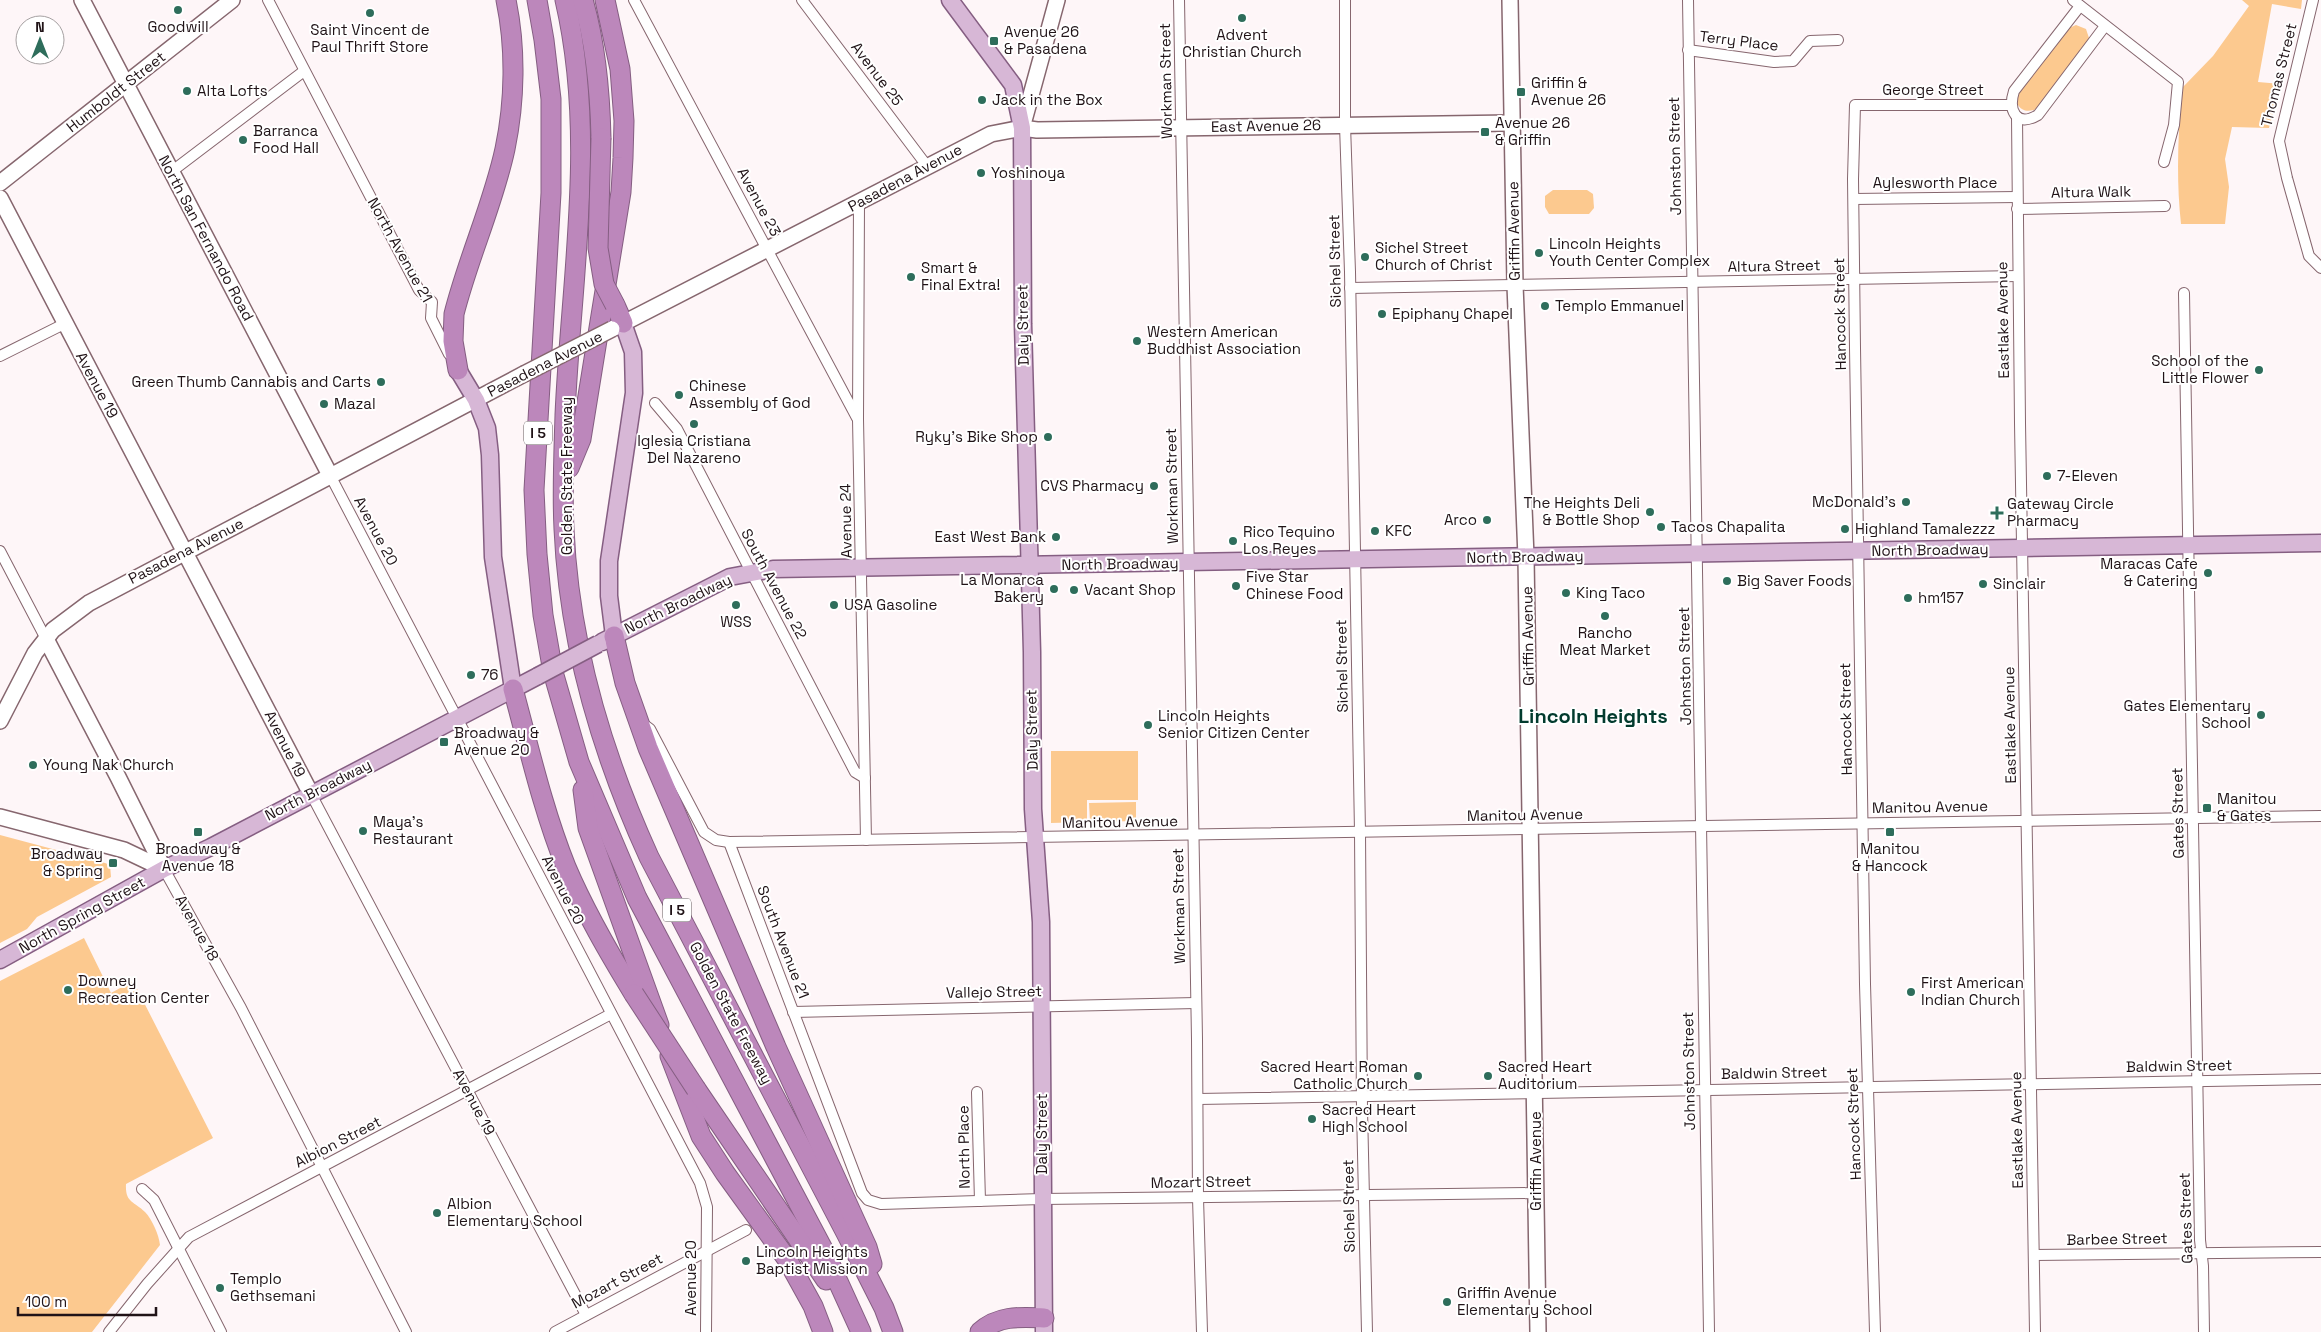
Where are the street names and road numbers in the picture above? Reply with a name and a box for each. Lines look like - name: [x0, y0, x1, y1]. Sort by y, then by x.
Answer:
- street label: Thomas Street: [2256, 21, 2301, 129]
- street label: Workman Street: [1155, 23, 1176, 139]
- street label: Terry Place: [1698, 26, 1780, 55]
- street label: Avenue 25: [847, 38, 908, 109]
- street label: Humboldt Street: [62, 47, 169, 136]
- street label: George Street: [1882, 80, 1984, 99]
- street label: Johnston Street: [1664, 96, 1685, 216]
- street label: East Avenue 26: [1211, 115, 1321, 136]
- street label: Pasadena Avenue: [844, 139, 965, 216]
- street label: North San Fernando Road: [155, 152, 258, 324]
- street label: Avenue 23: [733, 164, 785, 239]
- street label: Aylesworth Place: [1873, 173, 1997, 192]
- street label: Griffin Avenue: [1503, 181, 1524, 281]
- street label: Altura Walk: [2051, 181, 2131, 202]
- street label: North Avenue 21: [364, 194, 437, 305]
- street label: Sichel Street: [1324, 214, 1345, 308]
- street label: Altura Street: [1727, 255, 1821, 276]
- street label: Hancock Street: [1829, 257, 1850, 370]
- street label: Eastlake Avenue: [1992, 261, 2013, 379]
- street label: Daly Street: [1012, 284, 1033, 366]
- street label: Pasadena Avenue: [484, 326, 606, 401]
- street label: Avenue 19: [72, 348, 123, 421]
- street label: Golden State Freeway: [557, 397, 576, 555]
- road number: I 5: [524, 422, 552, 444]
- street label: Workman Street: [1161, 428, 1182, 544]
- street label: Avenue 24: [835, 483, 856, 559]
- street label: Avenue 20: [350, 493, 403, 569]
- street label: Pasadena Avenue: [125, 513, 247, 588]
- street label: South Avenue 22: [737, 525, 812, 642]
- street label: North Broadway: [1871, 539, 1989, 560]
- street label: North Broadway: [1466, 546, 1584, 567]
- street label: North Broadway: [1061, 553, 1179, 574]
- street label: North Broadway: [621, 569, 735, 638]
- street label: Griffin Avenue: [1517, 586, 1538, 686]
- street label: Johnston Street: [1674, 606, 1695, 726]
- street label: Sichel Street: [1331, 619, 1352, 713]
- street label: Hancock Street: [1835, 662, 1856, 775]
- street label: Eastlake Avenue: [1999, 666, 2020, 784]
- street label: Daly Street: [1021, 689, 1042, 771]
- street label: Avenue 19: [261, 707, 310, 780]
- street label: North Broadway: [261, 755, 374, 825]
- street label: Gates Street: [2167, 767, 2188, 859]
- street label: Manitou Avenue: [1872, 796, 1988, 817]
- street label: Manitou Avenue: [1467, 804, 1583, 825]
- street label: Manitou Avenue: [1062, 811, 1178, 832]
- street label: Workman Street: [1168, 848, 1189, 964]
- street label: Avenue 20: [538, 852, 589, 928]
- street label: North Spring Street: [15, 872, 148, 957]
- street label: South Avenue 21: [753, 883, 814, 1001]
- street label: Avenue 18: [172, 891, 223, 964]
- road number: I 5: [663, 898, 691, 922]
- street label: Golden State Freeway: [686, 938, 777, 1087]
- street label: Vallejo Street: [946, 981, 1042, 1002]
- street label: Johnston Street: [1678, 1011, 1699, 1131]
- street label: Baldwin Street: [2126, 1055, 2232, 1076]
- street label: Baldwin Street: [1721, 1062, 1827, 1083]
- street label: Avenue 19: [449, 1065, 500, 1138]
- street label: Hancock Street: [1842, 1067, 1865, 1181]
- street label: Eastlake Avenue: [2006, 1071, 2027, 1189]
- street label: Daly Street: [1032, 1093, 1051, 1175]
- street label: North Place: [953, 1105, 974, 1189]
- street label: Griffin Avenue: [1526, 1111, 1545, 1211]
- street label: Albion Street: [291, 1112, 384, 1171]
- street label: Sichel Street: [1338, 1159, 1359, 1253]
- street label: Mozart Street: [1151, 1171, 1252, 1192]
- street label: Gates Street: [2174, 1172, 2197, 1264]
- street label: Barbee Street: [2066, 1228, 2168, 1249]
- street label: Avenue 20: [681, 1240, 700, 1316]
- street label: Mozart Street: [568, 1249, 666, 1313]

